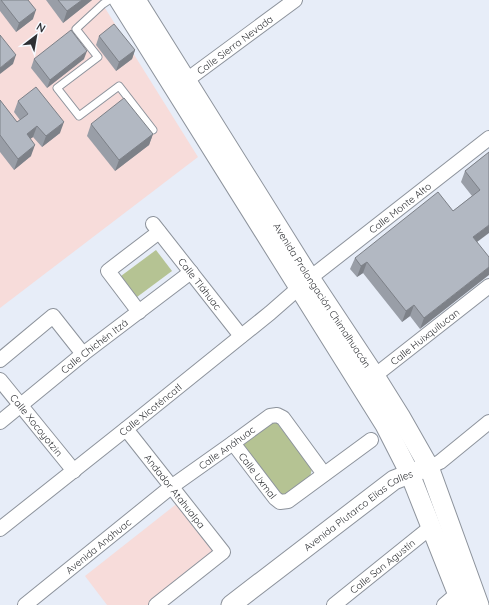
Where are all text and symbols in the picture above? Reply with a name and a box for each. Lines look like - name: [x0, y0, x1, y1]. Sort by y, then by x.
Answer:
- street label: Calle Sierra Nevada: [194, 13, 276, 77]
- north arrow: [16, 16, 56, 56]
- text: N: [34, 19, 48, 36]
- street label: Calle Monte Alto: [366, 180, 434, 236]
- street label: Avenida Prolongación Chimalhuacán: [270, 221, 374, 370]
- street label: Calle Tláhuac: [175, 255, 224, 313]
- street label: Calle Huixquilucan: [388, 306, 462, 368]
- street label: Calle Chichén Itzá: [58, 316, 131, 377]
- street label: Calle Xicoténcatl: [117, 381, 184, 439]
- street label: Calle Xocoyotzin: [7, 392, 65, 459]
- street label: Calle Anáhuac: [196, 423, 258, 472]
- street label: Calle Uxmal: [236, 450, 279, 502]
- street label: Andador Atahualpa: [141, 452, 208, 531]
- street label: Avenida Plutarco Elías Calles: [301, 467, 415, 554]
- street label: Avenida Anáhuac: [63, 516, 134, 577]
- street label: Calle San Agustín: [347, 536, 418, 597]

